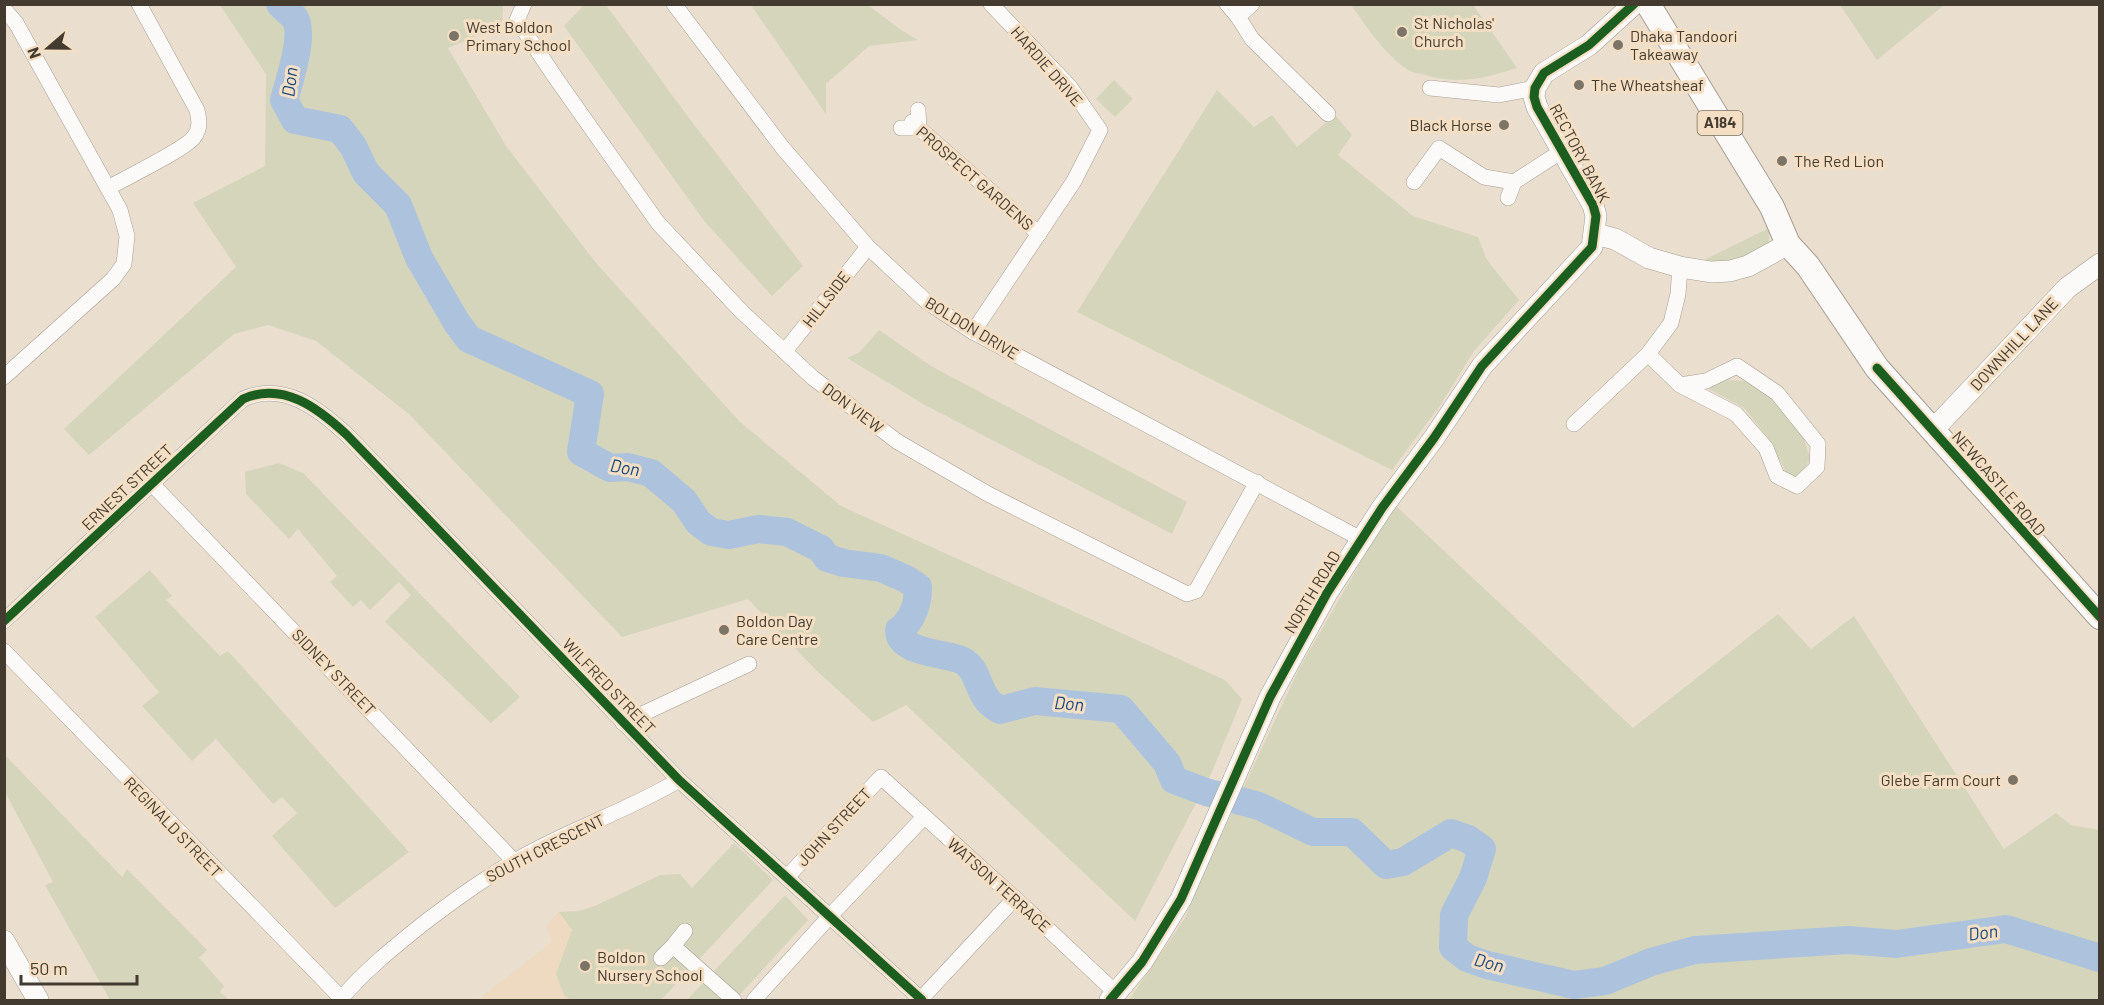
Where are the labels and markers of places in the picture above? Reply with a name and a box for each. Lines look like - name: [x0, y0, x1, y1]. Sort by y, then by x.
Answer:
- place label: St Nicholas' Church: [1414, 13, 1494, 50]
- place label: West Boldon Primary School: [466, 17, 571, 54]
- marker: St Nicholas' Church: [1395, 25, 1409, 39]
- place label: Dhaka Tandoori Takeaway: [1630, 26, 1738, 63]
- marker: West Boldon Primary School: [447, 29, 461, 43]
- marker: Dhaka Tandoori Takeaway: [1611, 38, 1625, 52]
- place label: The Wheatsheaf: [1591, 75, 1704, 94]
- marker: The Wheatsheaf: [1572, 78, 1586, 92]
- place label: Black Horse: [1409, 115, 1492, 134]
- marker: Black Horse: [1497, 118, 1511, 132]
- place label: The Red Lion: [1794, 151, 1884, 170]
- marker: The Red Lion: [1775, 154, 1789, 168]
- place label: Boldon Day Care Centre: [736, 611, 818, 648]
- marker: Boldon Day Care Centre: [717, 623, 731, 637]
- place label: Glebe Farm Court: [1881, 770, 2001, 789]
- marker: Glebe Farm Court: [2006, 773, 2020, 787]
- place label: Boldon Nursery School: [597, 947, 703, 984]
- marker: Boldon Nursery School: [578, 959, 592, 973]

